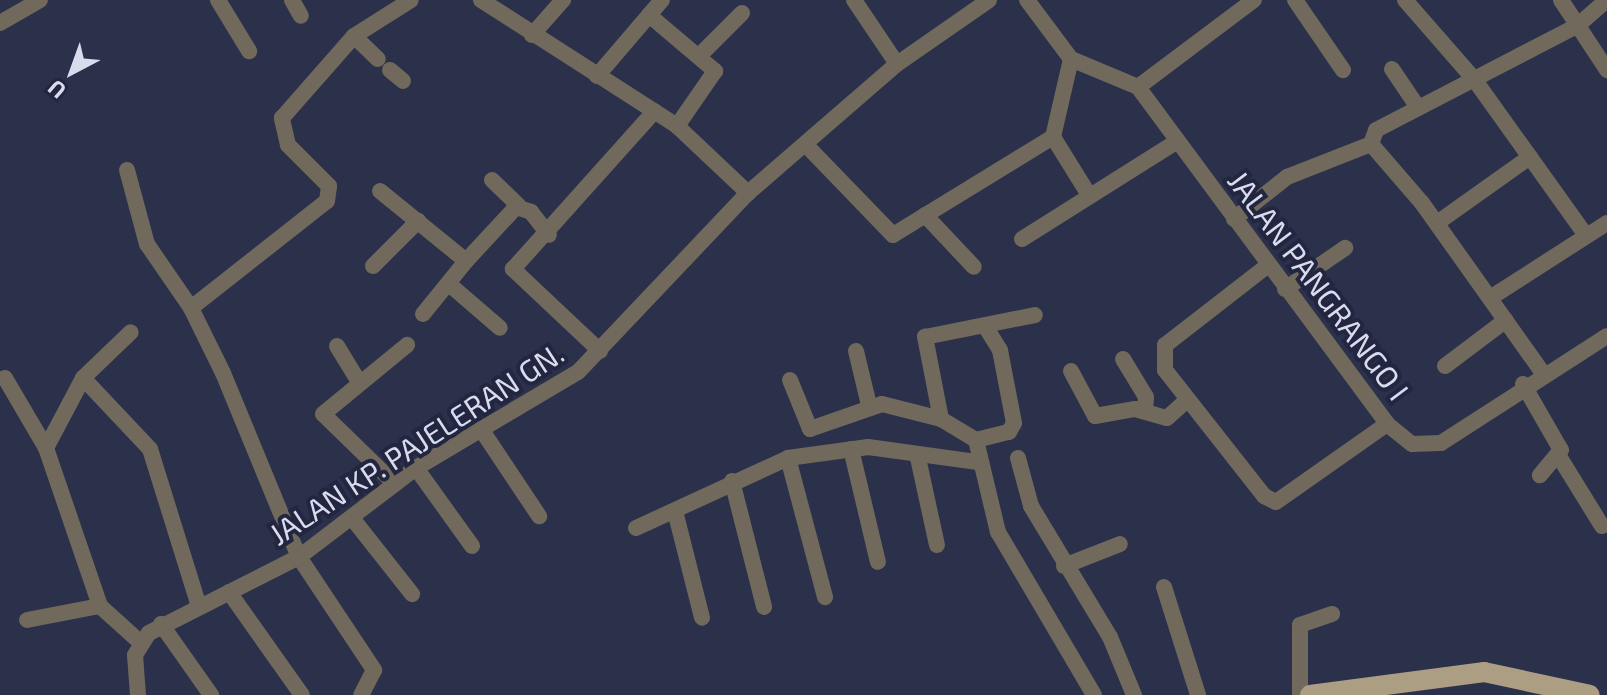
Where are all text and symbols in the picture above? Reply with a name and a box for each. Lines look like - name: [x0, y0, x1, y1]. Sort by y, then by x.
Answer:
- north arrow: [32, 32, 112, 112]
- text: U: [42, 75, 70, 105]
- street label: JALAN PANGRANGO I: [1221, 163, 1417, 407]
- street label: JALAN KP. PAJELERAN GN.: [262, 334, 570, 552]

